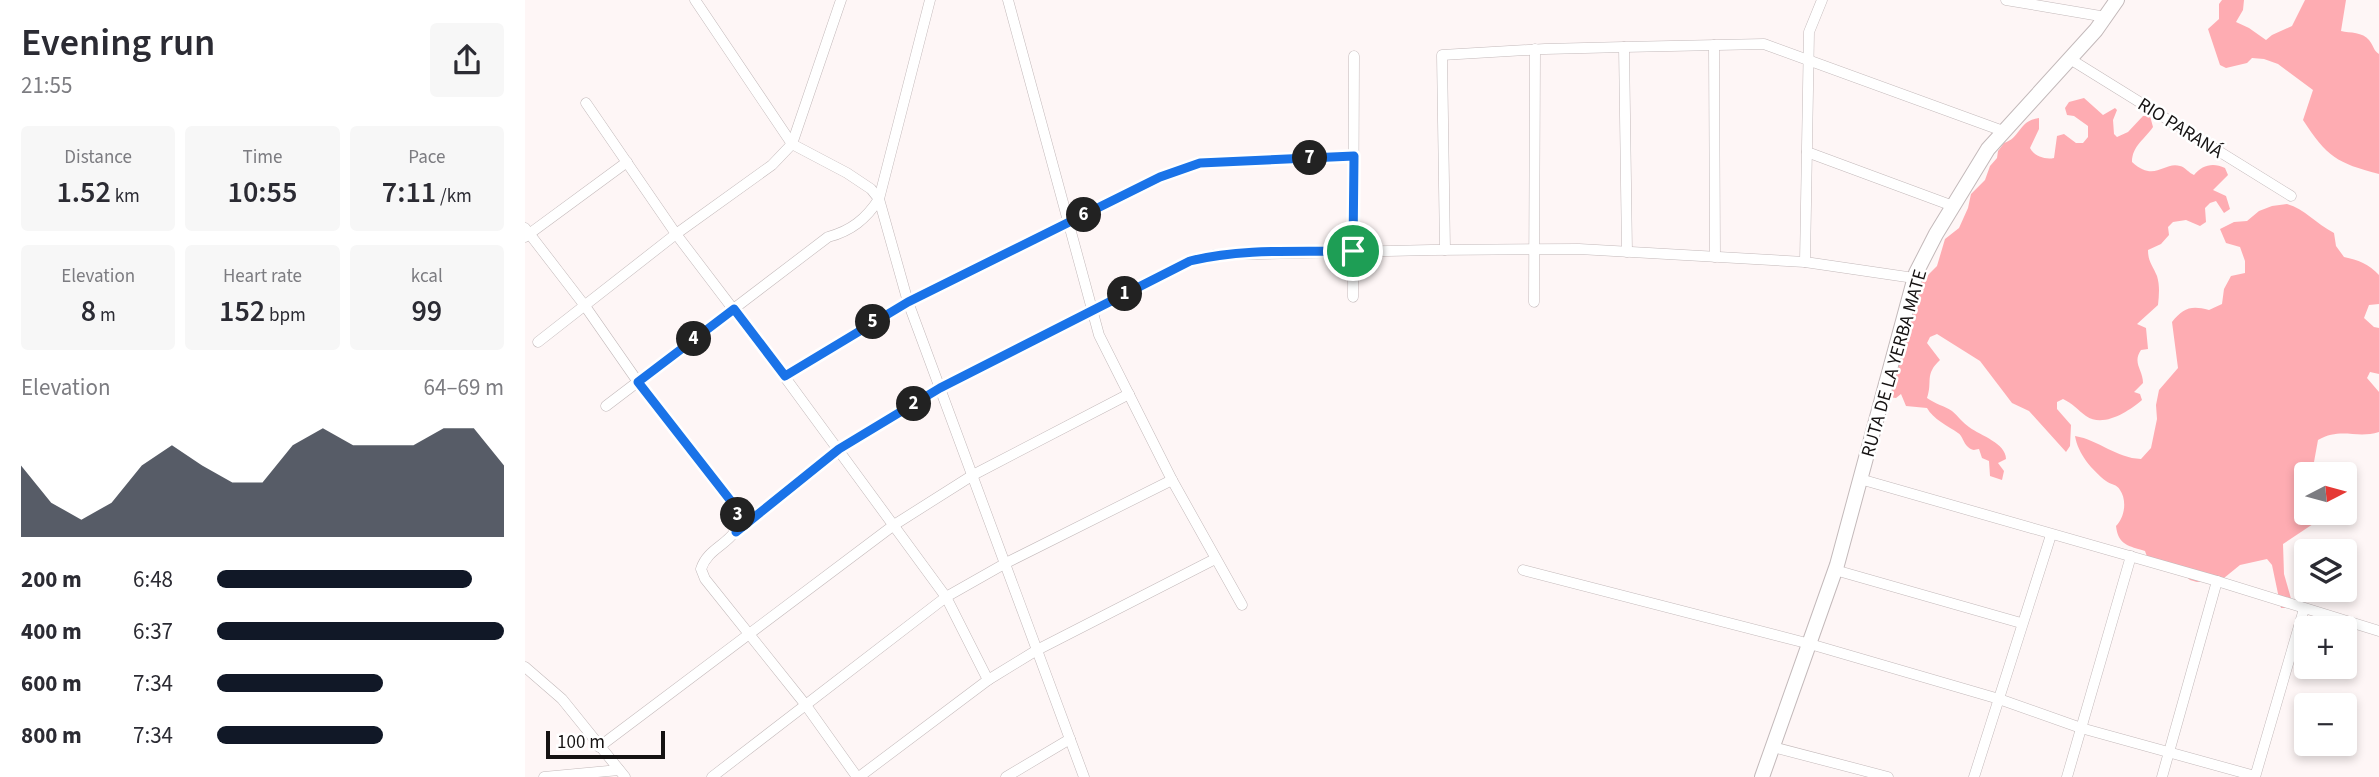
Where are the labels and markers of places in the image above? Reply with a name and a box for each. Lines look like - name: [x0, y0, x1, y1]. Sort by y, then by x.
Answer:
- pin: 7: [1293, 140, 1327, 176]
- pin: 6: [1067, 198, 1101, 232]
- pin: [1323, 221, 1383, 281]
- pin: 1: [1107, 276, 1143, 312]
- pin: 5: [855, 304, 891, 340]
- pin: 4: [677, 322, 711, 356]
- pin: 2: [897, 386, 931, 422]
- pin: 3: [721, 498, 755, 532]

